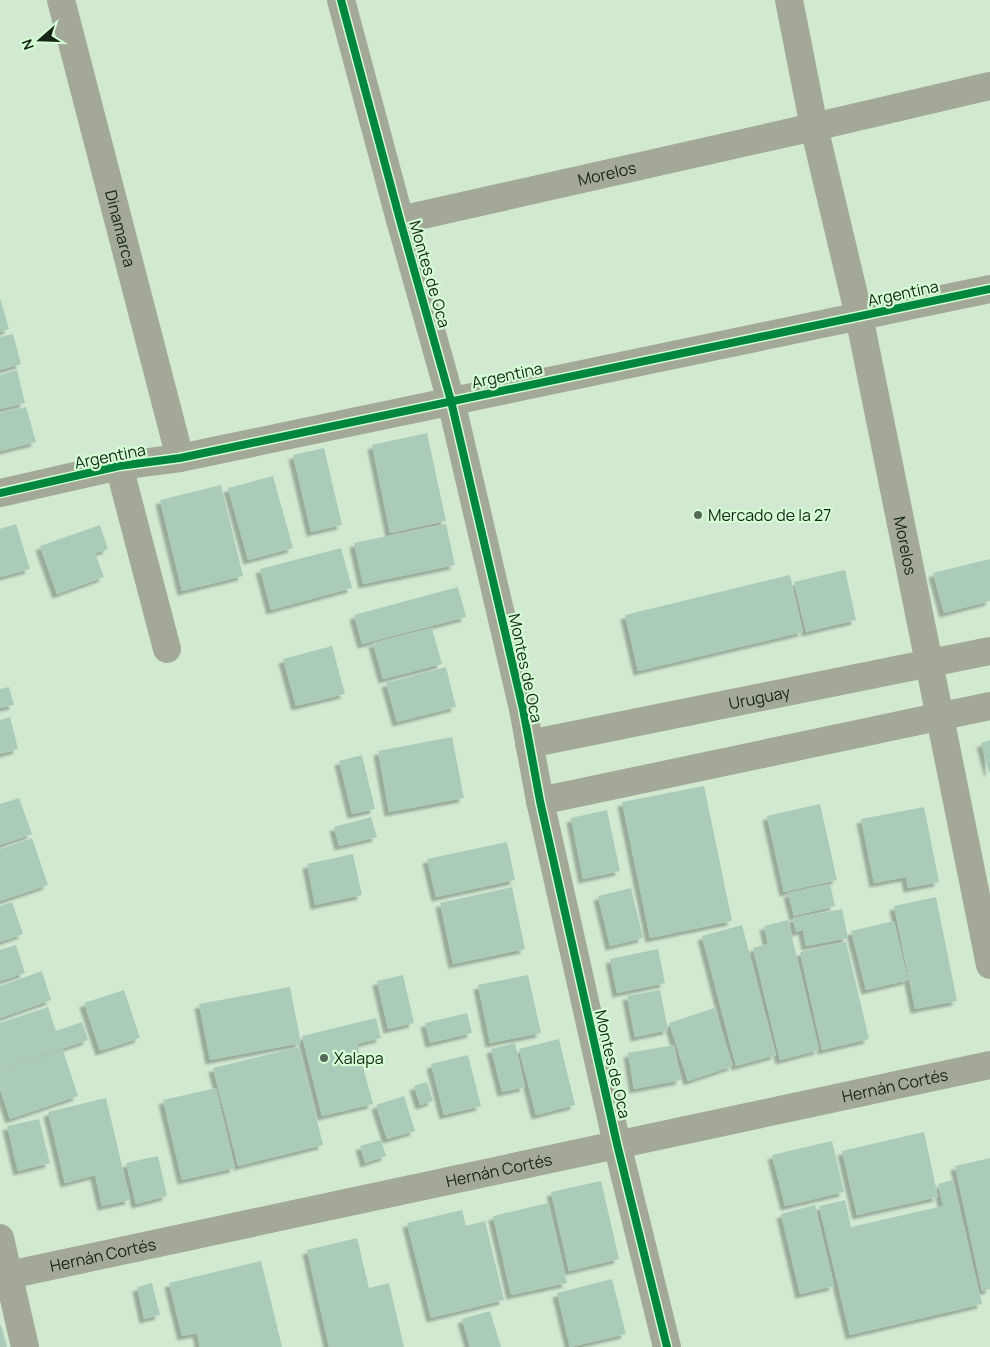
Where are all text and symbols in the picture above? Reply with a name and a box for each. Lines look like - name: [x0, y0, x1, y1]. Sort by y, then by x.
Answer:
- north arrow: [15, 15, 65, 65]
- text: N: [17, 37, 38, 53]
- street label: Morelos: [575, 156, 638, 191]
- street label: Dinamarca: [100, 188, 141, 269]
- street label: Montes de Oca: [404, 218, 456, 330]
- street label: Argentina: [865, 275, 941, 311]
- street label: Argentina: [469, 357, 545, 393]
- street label: Argentina: [72, 438, 148, 474]
- place label: Mercado de la 27: [708, 504, 831, 526]
- marker: Mercado de la 27: [692, 509, 704, 521]
- street label: Morelos: [889, 514, 922, 577]
- street label: Montes de Oca: [504, 612, 548, 724]
- street label: Uruguay: [727, 680, 793, 714]
- street label: Montes de Oca: [590, 1008, 636, 1120]
- place label: Xalapa: [334, 1047, 384, 1069]
- marker: Xalapa: [318, 1052, 330, 1064]
- street label: Hernán Cortés: [840, 1063, 950, 1107]
- street label: Hernán Cortés: [444, 1148, 554, 1192]
- street label: Hernán Cortés: [48, 1233, 158, 1277]

